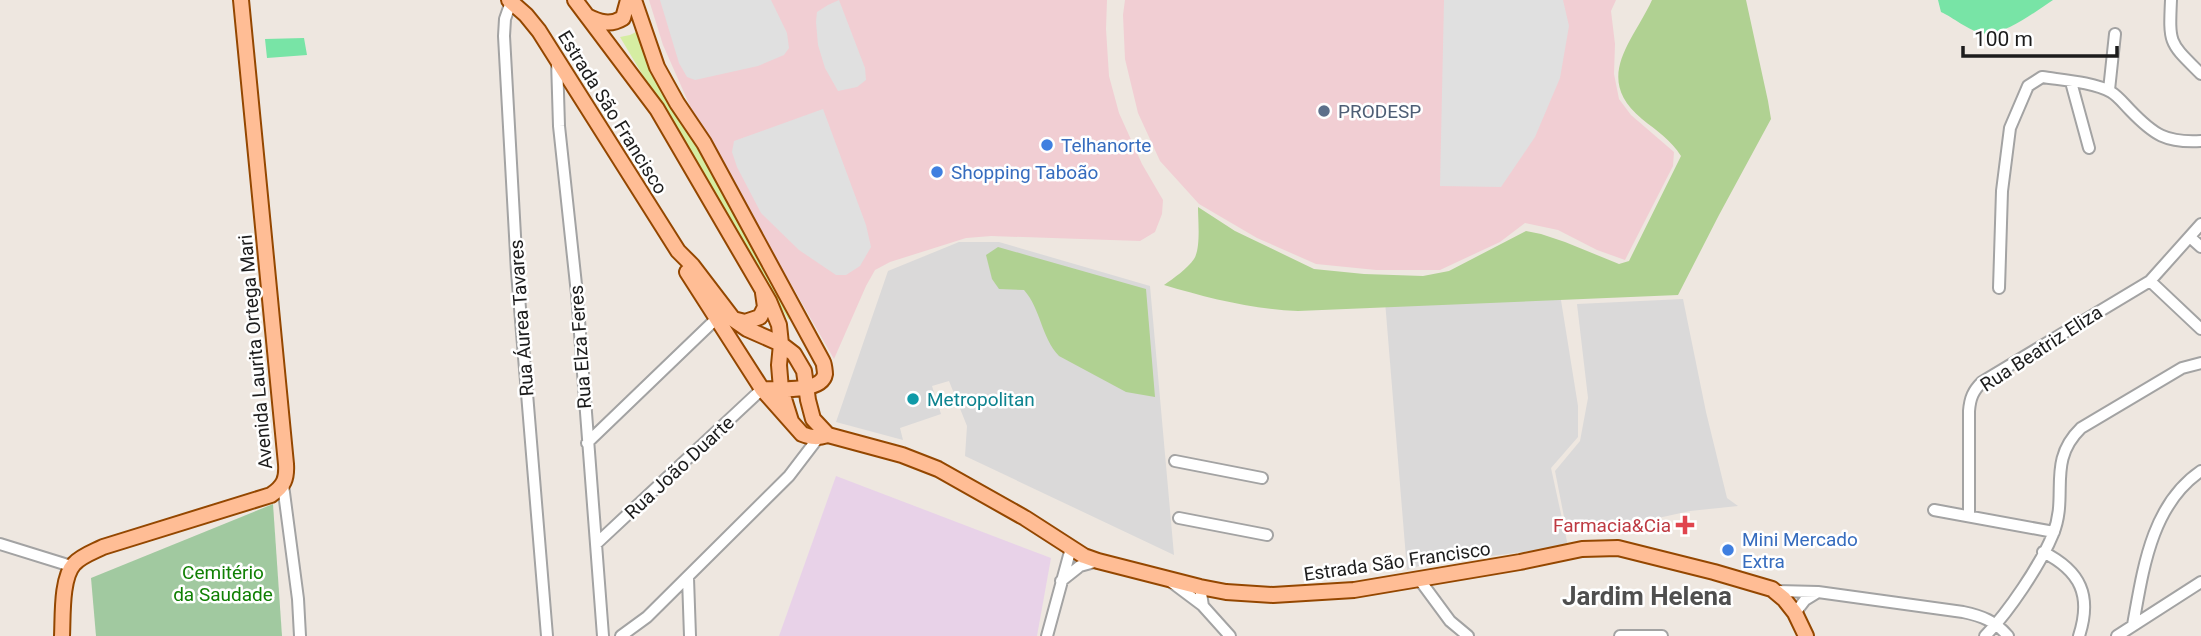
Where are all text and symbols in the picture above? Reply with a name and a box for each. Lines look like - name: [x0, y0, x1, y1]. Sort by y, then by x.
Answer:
- scale bar: [1963, 14, 2117, 58]
- street label: Estrada São Francisco: [553, 26, 672, 198]
- text: 100 m: [1974, 27, 2033, 51]
- place label: PRODESP: [1338, 100, 1421, 123]
- marker: PRODESP: [1316, 103, 1332, 119]
- place label: Telhanorte: [1061, 134, 1151, 157]
- marker: Telhanorte: [1039, 137, 1055, 153]
- place label: Shopping Taboão: [951, 161, 1098, 184]
- marker: Shopping Taboão: [929, 164, 945, 180]
- street label: Avenida Laurita Ortega Mari: [234, 234, 277, 470]
- street label: Rua Áurea Tavares: [505, 239, 538, 397]
- street label: Rua Elza Feres: [565, 284, 596, 409]
- street label: Rua Beatriz Eliza: [1976, 300, 2107, 396]
- place label: Metropolitan: [927, 388, 1035, 411]
- marker: Metropolitan: [905, 391, 921, 407]
- street label: Rua João Duarte: [620, 411, 739, 524]
- place label: Farmacia&Cia: [1553, 514, 1671, 537]
- marker: Farmacia&Cia: [1677, 517, 1693, 533]
- place label: Mini Mercado Extra: [1742, 528, 1858, 573]
- street label: Estrada São Francisco: [1302, 537, 1492, 586]
- marker: Mini Mercado Extra: [1720, 542, 1736, 558]
- park label: Cemitério da Saudade: [173, 561, 273, 606]
- district label: Jardim Helena: [1562, 581, 1732, 611]

